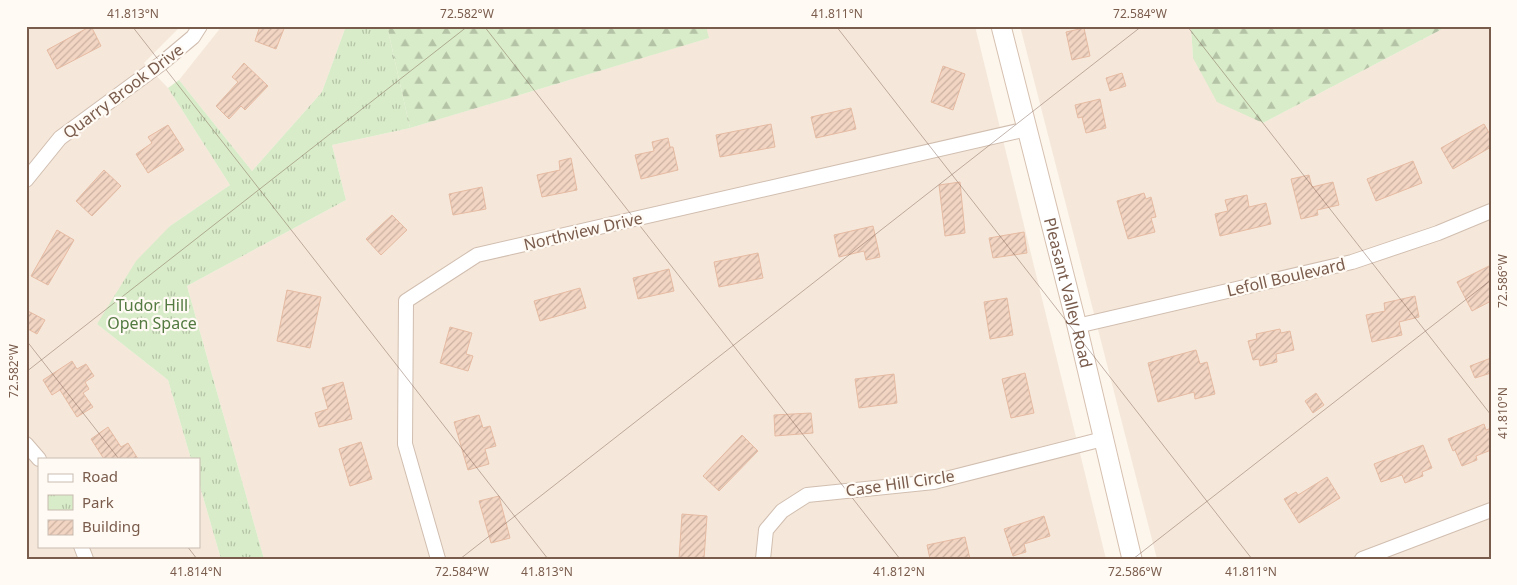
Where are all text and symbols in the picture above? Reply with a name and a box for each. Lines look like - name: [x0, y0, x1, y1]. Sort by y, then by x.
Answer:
- text: 41.813°N: [107, 5, 159, 22]
- text: 72.582°W: [440, 5, 494, 22]
- text: 41.811°N: [811, 5, 863, 22]
- text: 72.584°W: [1113, 5, 1167, 22]
- street label: Quarry Brook Drive: [58, 39, 188, 143]
- street label: Northview Drive: [521, 207, 645, 255]
- street label: Pleasant Valley Road: [1039, 215, 1098, 370]
- street label: Lefoll Boulevard: [1225, 253, 1347, 301]
- text: 72.586°W: [1494, 254, 1511, 308]
- park label: Tudor Hill Open Space: [107, 294, 197, 334]
- text: 72.582°W: [5, 344, 22, 398]
- text: 41.810°N: [1494, 387, 1511, 439]
- legend: [38, 458, 200, 548]
- street label: Case Hill Circle: [844, 464, 956, 502]
- text: Road: [82, 466, 118, 486]
- text: Park: [82, 492, 114, 512]
- text: Building: [82, 516, 140, 536]
- text: 41.814°N: [170, 563, 222, 580]
- text: 72.584°W: [435, 563, 489, 580]
- text: 41.813°N: [521, 563, 573, 580]
- text: 41.812°N: [873, 563, 925, 580]
- text: 72.586°W: [1108, 563, 1162, 580]
- text: 41.811°N: [1225, 563, 1277, 580]

